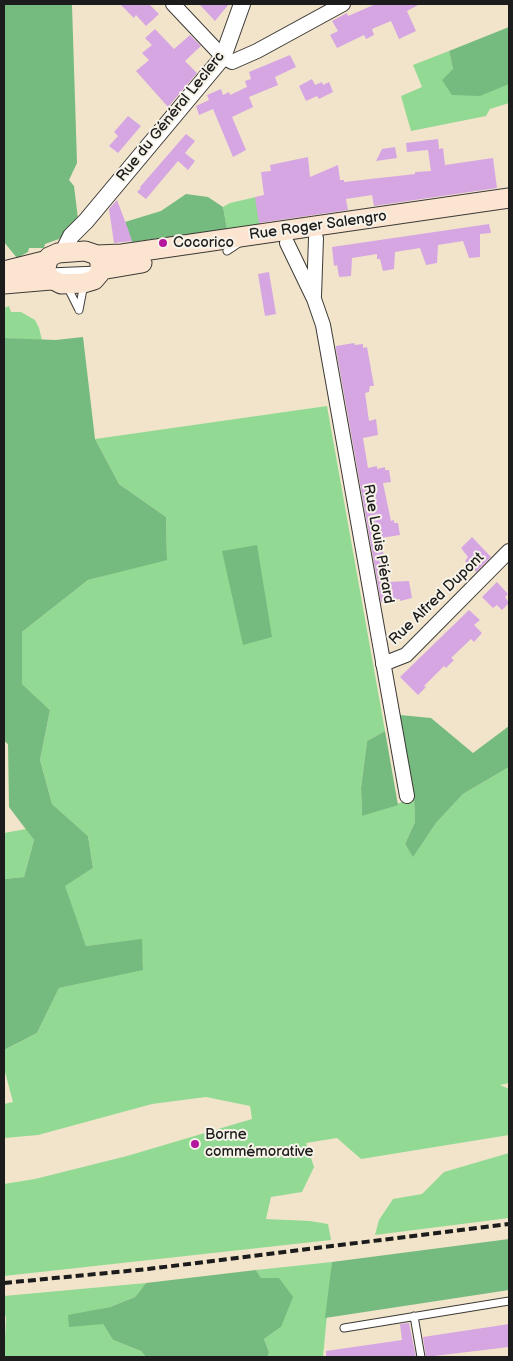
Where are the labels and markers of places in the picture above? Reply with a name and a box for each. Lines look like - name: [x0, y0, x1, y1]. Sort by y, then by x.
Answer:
- place label: Cocorico: [173, 234, 234, 252]
- marker: Cocorico: [157, 237, 169, 249]
- place label: Borne commémorative: [205, 1126, 313, 1161]
- marker: Borne commémorative: [189, 1138, 201, 1150]

